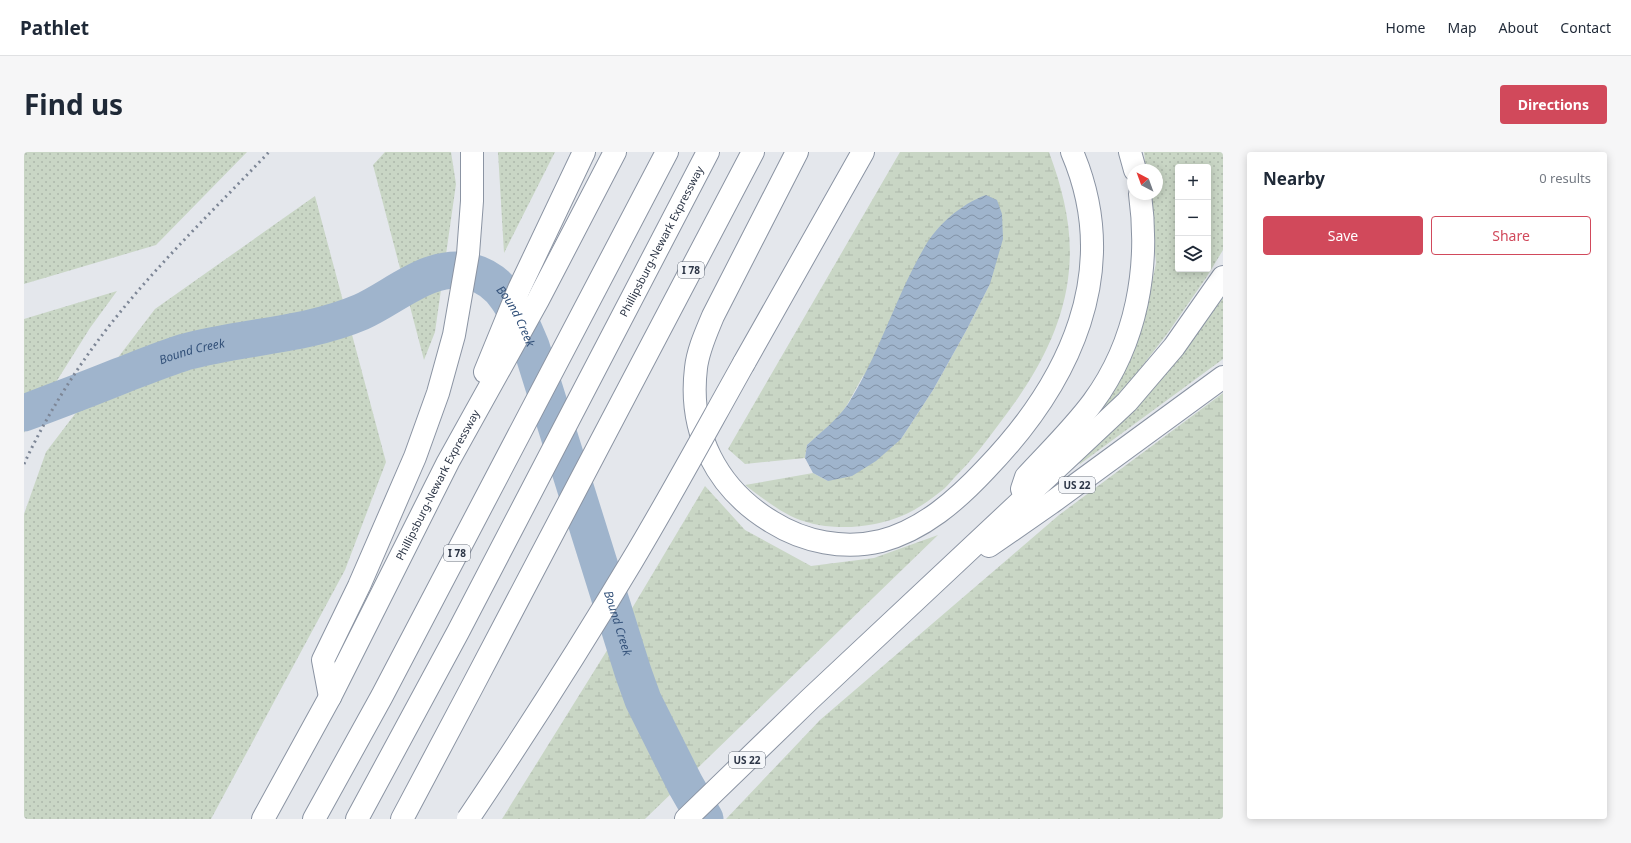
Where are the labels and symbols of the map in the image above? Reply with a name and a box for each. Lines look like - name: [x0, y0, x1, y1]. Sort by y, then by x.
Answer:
- street label: Phillipsburg-Newark Expressway: [616, 163, 707, 319]
- north arrow: [1127, 164, 1163, 200]
- road number: I 78: [678, 262, 704, 278]
- water label: Bound Creek: [493, 281, 540, 350]
- water label: Bound Creek: [156, 334, 227, 368]
- street label: Phillipsburg-Newark Expressway: [392, 406, 483, 563]
- road number: US 22: [1059, 477, 1095, 493]
- road number: I 78: [444, 545, 470, 561]
- water label: Bound Creek: [600, 588, 637, 659]
- road number: US 22: [729, 752, 765, 768]

